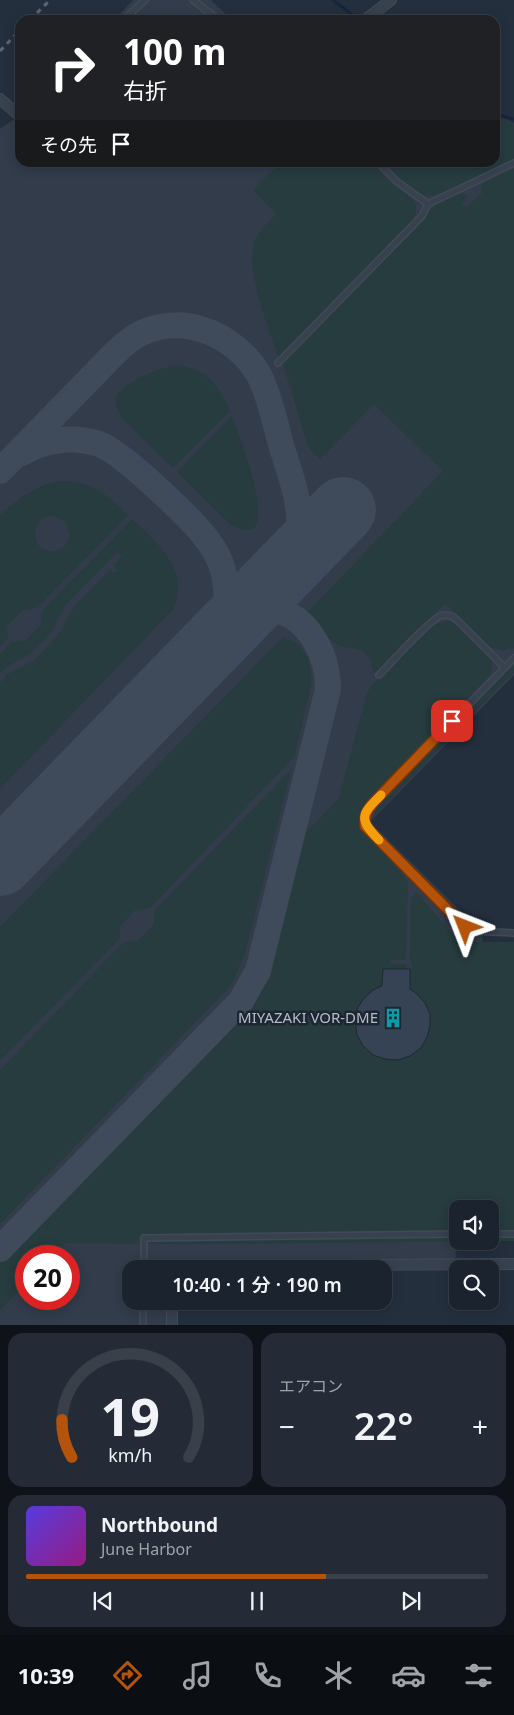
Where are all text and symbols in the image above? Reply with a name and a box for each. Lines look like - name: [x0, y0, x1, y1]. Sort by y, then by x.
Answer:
- text: 100 m: [123, 28, 226, 75]
- icon: right: [40, 35, 105, 100]
- text: 右折: [123, 75, 167, 105]
- icon: arrive: [107, 130, 135, 158]
- text: その先: [40, 132, 97, 158]
- pin: [431, 700, 473, 742]
- icon: arrive: [438, 707, 466, 735]
- position arrow: [438, 900, 490, 952]
- place label: MIYAZAKI VOR-DME: [238, 1007, 378, 1027]
- building icon: MIYAZAKI VOR-DME: [382, 1007, 404, 1029]
- map controls: [449, 1200, 499, 1310]
- button: sound: [449, 1200, 499, 1250]
- speed limit sign: 20: [15, 1245, 80, 1310]
- button: search: [449, 1260, 499, 1310]
- text: 10:40 · 1 分 · 190 m: [172, 1272, 342, 1298]
- text: エアコン: [279, 1375, 343, 1397]
- text: 19: [101, 1380, 160, 1451]
- text: 22°: [354, 1399, 413, 1451]
- text: −: [279, 1407, 295, 1445]
- text: +: [472, 1407, 488, 1445]
- text: km/h: [109, 1443, 152, 1467]
- text: Northbound: [101, 1512, 218, 1538]
- text: June Harbor: [101, 1538, 192, 1560]
- icon: previous: [89, 1587, 117, 1615]
- icon: pause: [243, 1587, 271, 1615]
- icon: next: [397, 1587, 425, 1615]
- icon: directions: [110, 1658, 145, 1693]
- icon: music: [180, 1658, 215, 1693]
- icon: phone: [250, 1658, 285, 1693]
- icon: climate: [321, 1658, 356, 1693]
- icon: car: [391, 1658, 426, 1693]
- icon: filters: [461, 1658, 496, 1693]
- text: 10:39: [18, 1660, 74, 1690]

